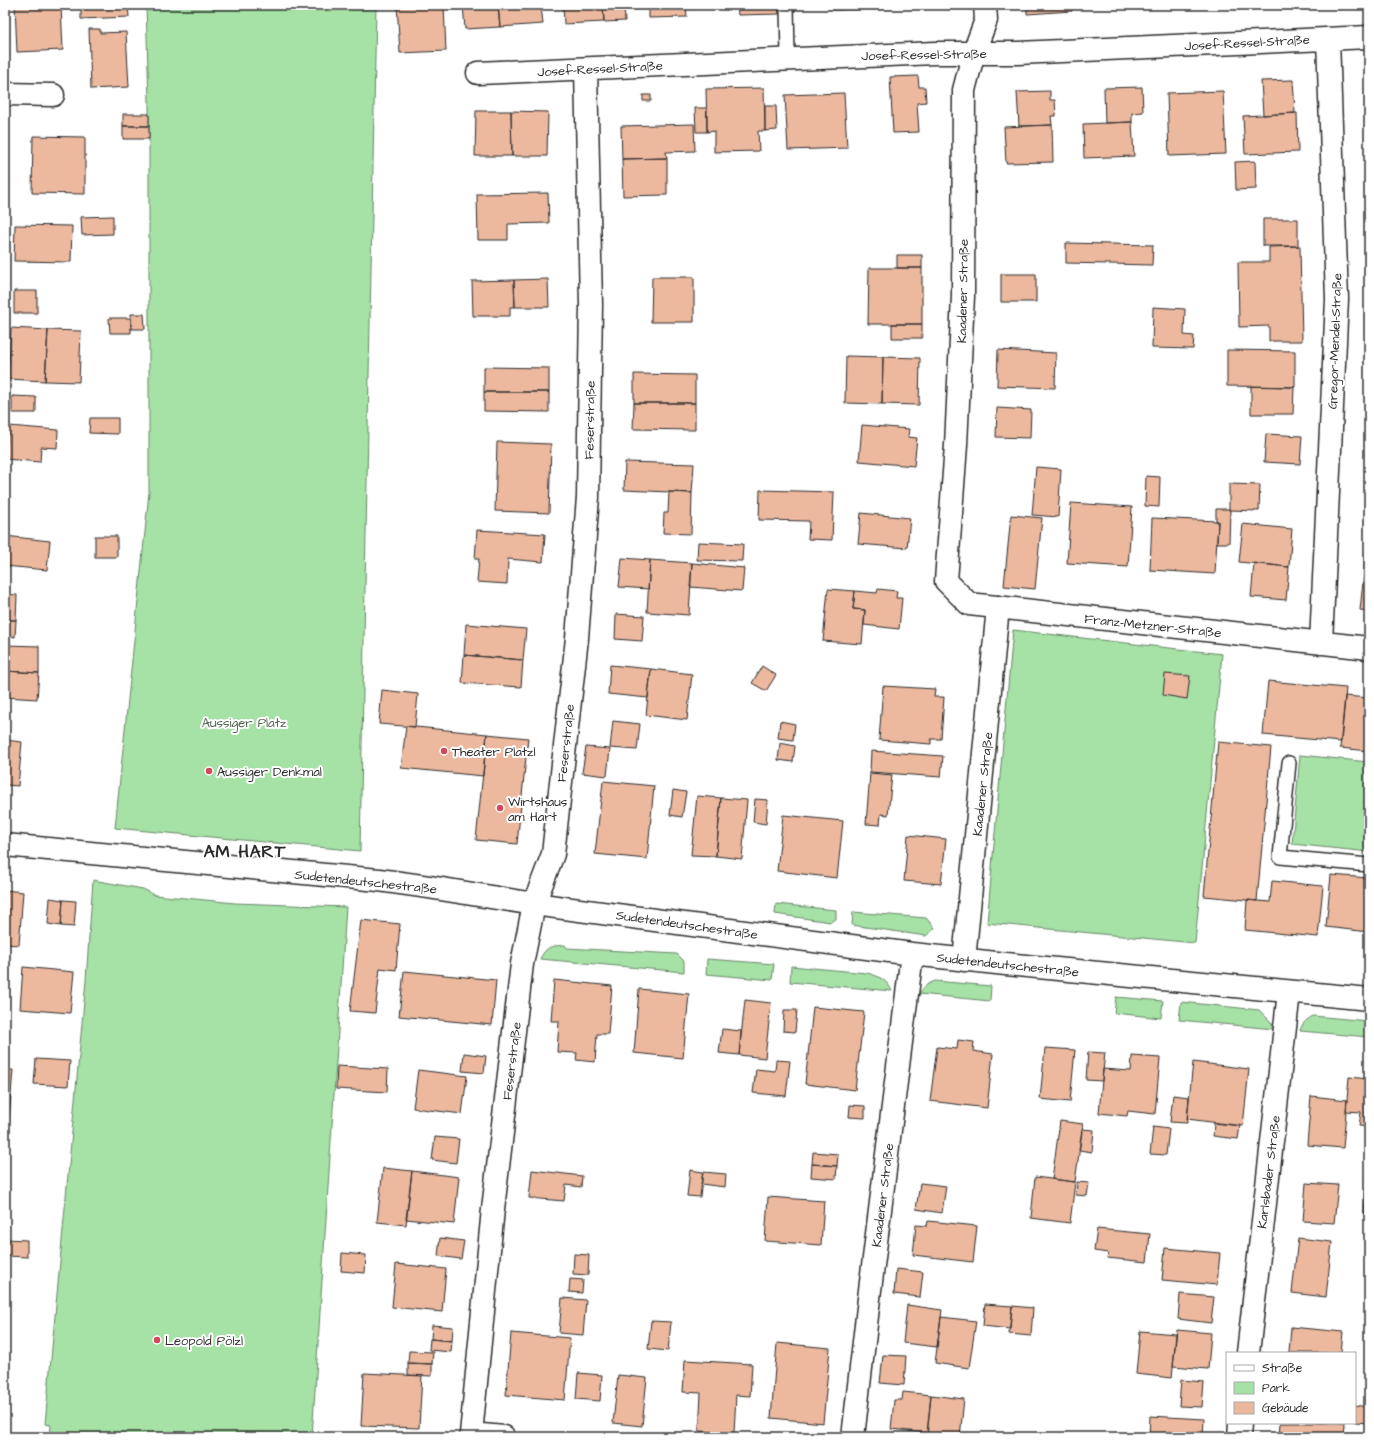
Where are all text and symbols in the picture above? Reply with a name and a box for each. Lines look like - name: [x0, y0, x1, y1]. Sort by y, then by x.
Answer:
- street label: Josef-Ressel-Straße: [1184, 31, 1310, 55]
- street label: Josef-Ressel-Straße: [861, 45, 987, 65]
- street label: Josef-Ressel-Straße: [537, 57, 663, 81]
- street label: Kaadener Straße: [953, 239, 973, 343]
- street label: Gregor-Mendel-Straße: [1324, 273, 1347, 409]
- street label: Feserstraße: [580, 381, 600, 459]
- street label: Franz-Metzner-Straße: [1084, 610, 1222, 642]
- street label: Feserstraße: [553, 703, 579, 783]
- park label: Aussiger Platz: [202, 714, 287, 733]
- street label: Kaadener Straße: [969, 731, 997, 837]
- place label: Theater Platzl: [452, 743, 536, 761]
- marker: Theater Platzl: [439, 746, 449, 756]
- place label: Aussiger Denkmal: [217, 763, 322, 782]
- marker: Aussiger Denkmal: [204, 766, 214, 776]
- place label: Wirtshaus am Hart: [508, 793, 568, 826]
- marker: Wirtshaus am Hart: [495, 803, 505, 813]
- district label: AM HART: [204, 840, 286, 864]
- street label: Sudetendeutschestraße: [294, 866, 438, 898]
- street label: Sudetendeutschestraße: [615, 906, 759, 944]
- street label: Sudetendeutschestraße: [936, 949, 1080, 981]
- street label: Feserstraße: [498, 1021, 526, 1101]
- street label: Karlsbader Straße: [1253, 1115, 1285, 1230]
- street label: Kaadener Straße: [868, 1142, 898, 1248]
- place label: Leopold Pölzl: [165, 1332, 243, 1350]
- marker: Leopold Pölzl: [152, 1335, 162, 1345]
- legend: [1226, 1352, 1356, 1424]
- text: Straße: [1262, 1360, 1303, 1377]
- text: Park: [1262, 1380, 1290, 1397]
- text: Gebäude: [1262, 1400, 1309, 1417]

